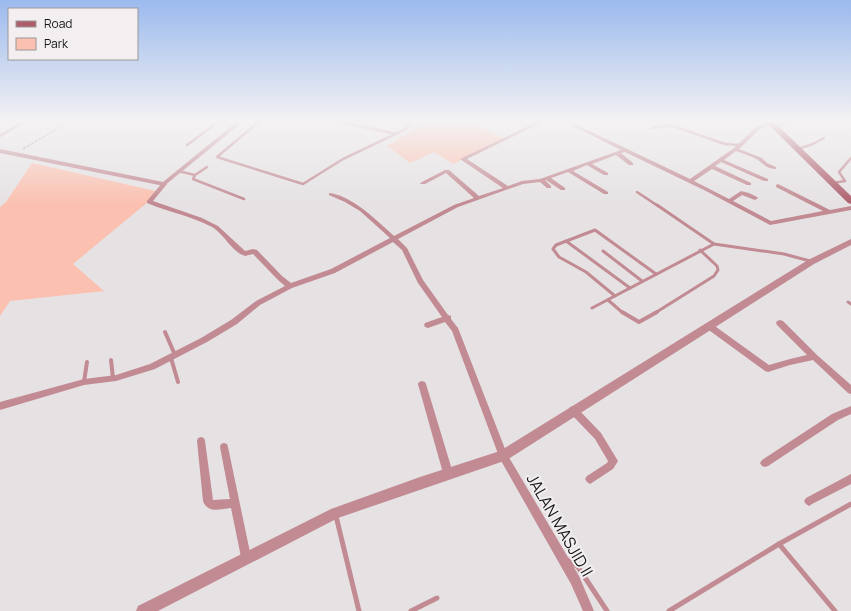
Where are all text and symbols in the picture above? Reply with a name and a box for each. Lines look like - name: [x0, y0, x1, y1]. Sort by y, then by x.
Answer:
- legend: [8, 8, 138, 60]
- text: Road: [44, 15, 72, 32]
- text: Park: [44, 35, 69, 52]
- street label: JALAN MASJID II: [522, 470, 598, 580]

